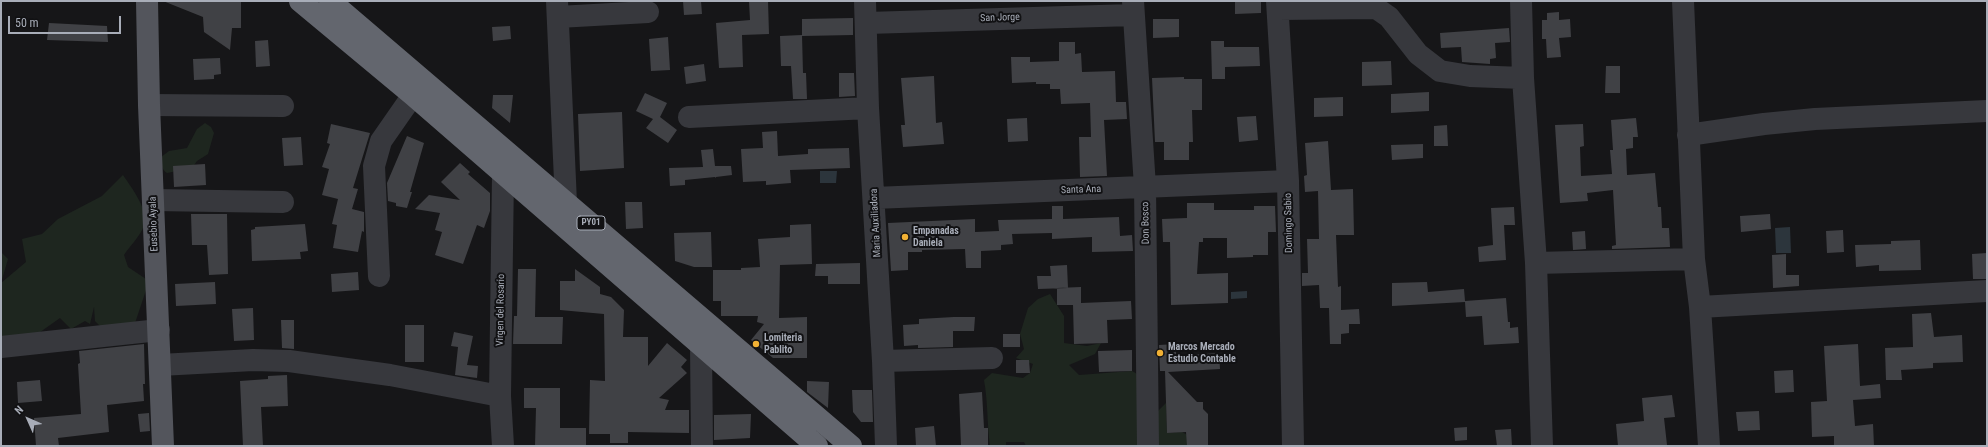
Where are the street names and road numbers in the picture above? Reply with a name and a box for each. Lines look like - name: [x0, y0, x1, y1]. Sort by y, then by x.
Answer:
- street label: San Jorge: [980, 11, 1020, 25]
- street label: Santa Ana: [1061, 183, 1101, 197]
- street label: Maria Auxiliadora: [868, 188, 884, 258]
- street label: Domingo Sabio: [1282, 193, 1296, 253]
- street label: Eusebio Ayala: [147, 196, 161, 252]
- street label: Don Bosco: [1140, 202, 1152, 244]
- road number: PY01: [577, 216, 605, 230]
- street label: Virgen del Rosario: [494, 274, 508, 346]

